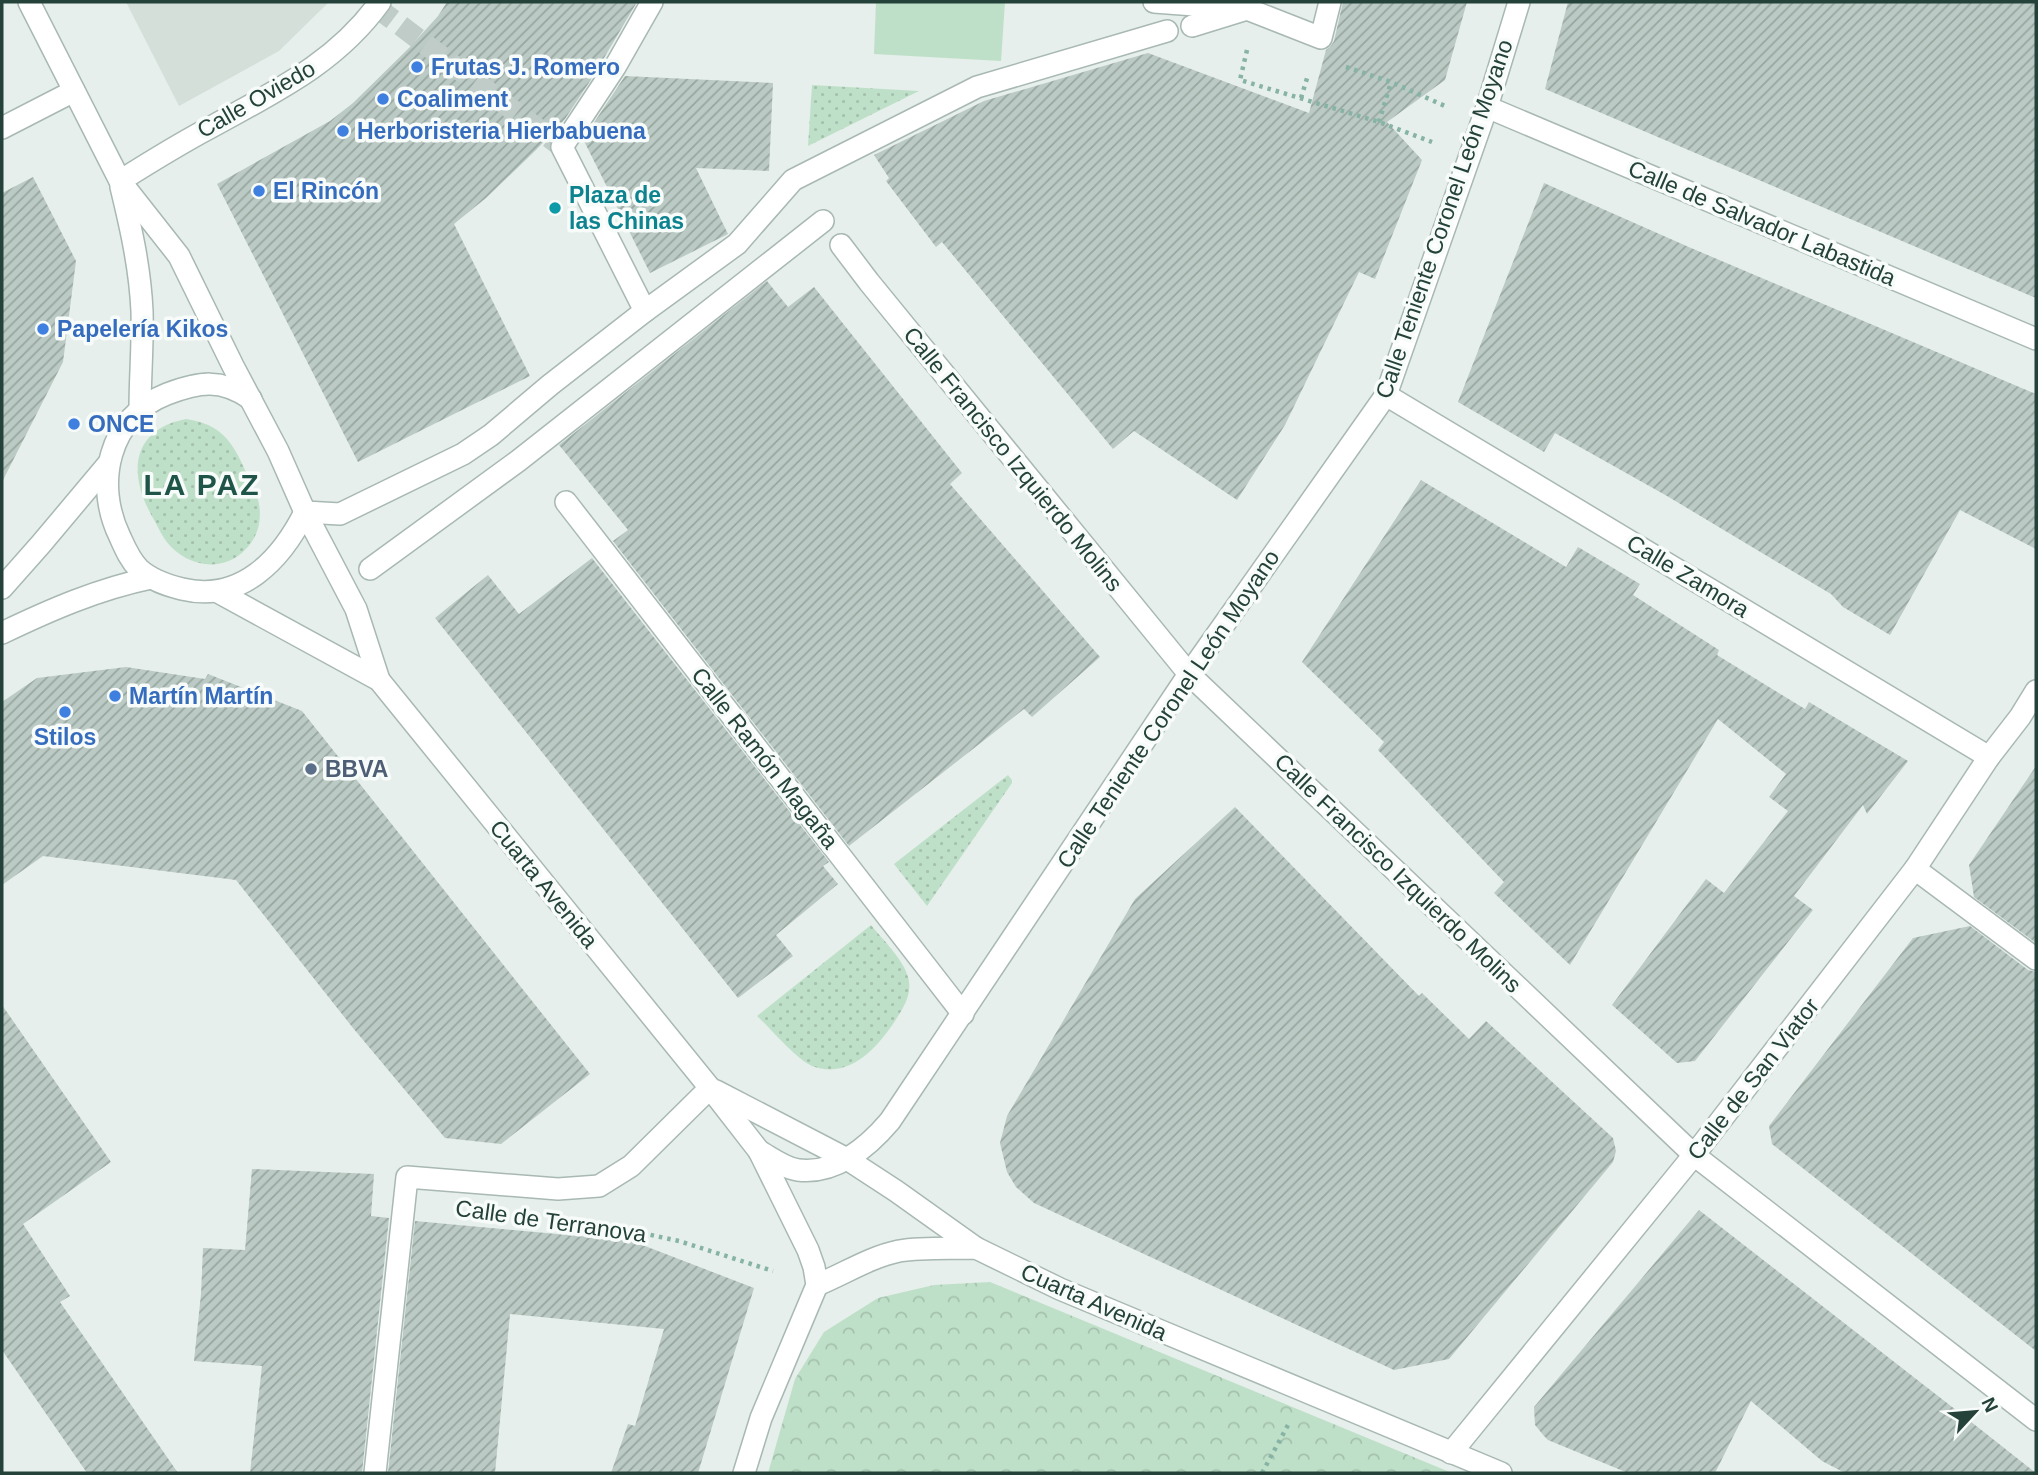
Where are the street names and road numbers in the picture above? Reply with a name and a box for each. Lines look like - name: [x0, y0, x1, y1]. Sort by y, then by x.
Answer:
- street label: Calle Teniente Coronel León Moyano: [1370, 36, 1518, 402]
- street label: Calle Oviedo: [192, 55, 320, 143]
- street label: Calle de Salvador Labastida: [1625, 155, 1900, 291]
- street label: Calle Francisco Izquierdo Molins: [898, 322, 1128, 596]
- street label: Calle Zamora: [1622, 529, 1754, 623]
- street label: Calle Teniente Coronel León Moyano: [1052, 545, 1284, 873]
- street label: Calle Ramón Magaña: [686, 662, 844, 854]
- street label: Calle Francisco Izquierdo Molins: [1269, 748, 1527, 998]
- street label: Cuarta Avenida: [485, 815, 604, 953]
- street label: Calle de San Viator: [1682, 993, 1824, 1165]
- street label: Calle de Terranova: [454, 1195, 648, 1247]
- street label: Cuarta Avenida: [1017, 1258, 1171, 1346]

